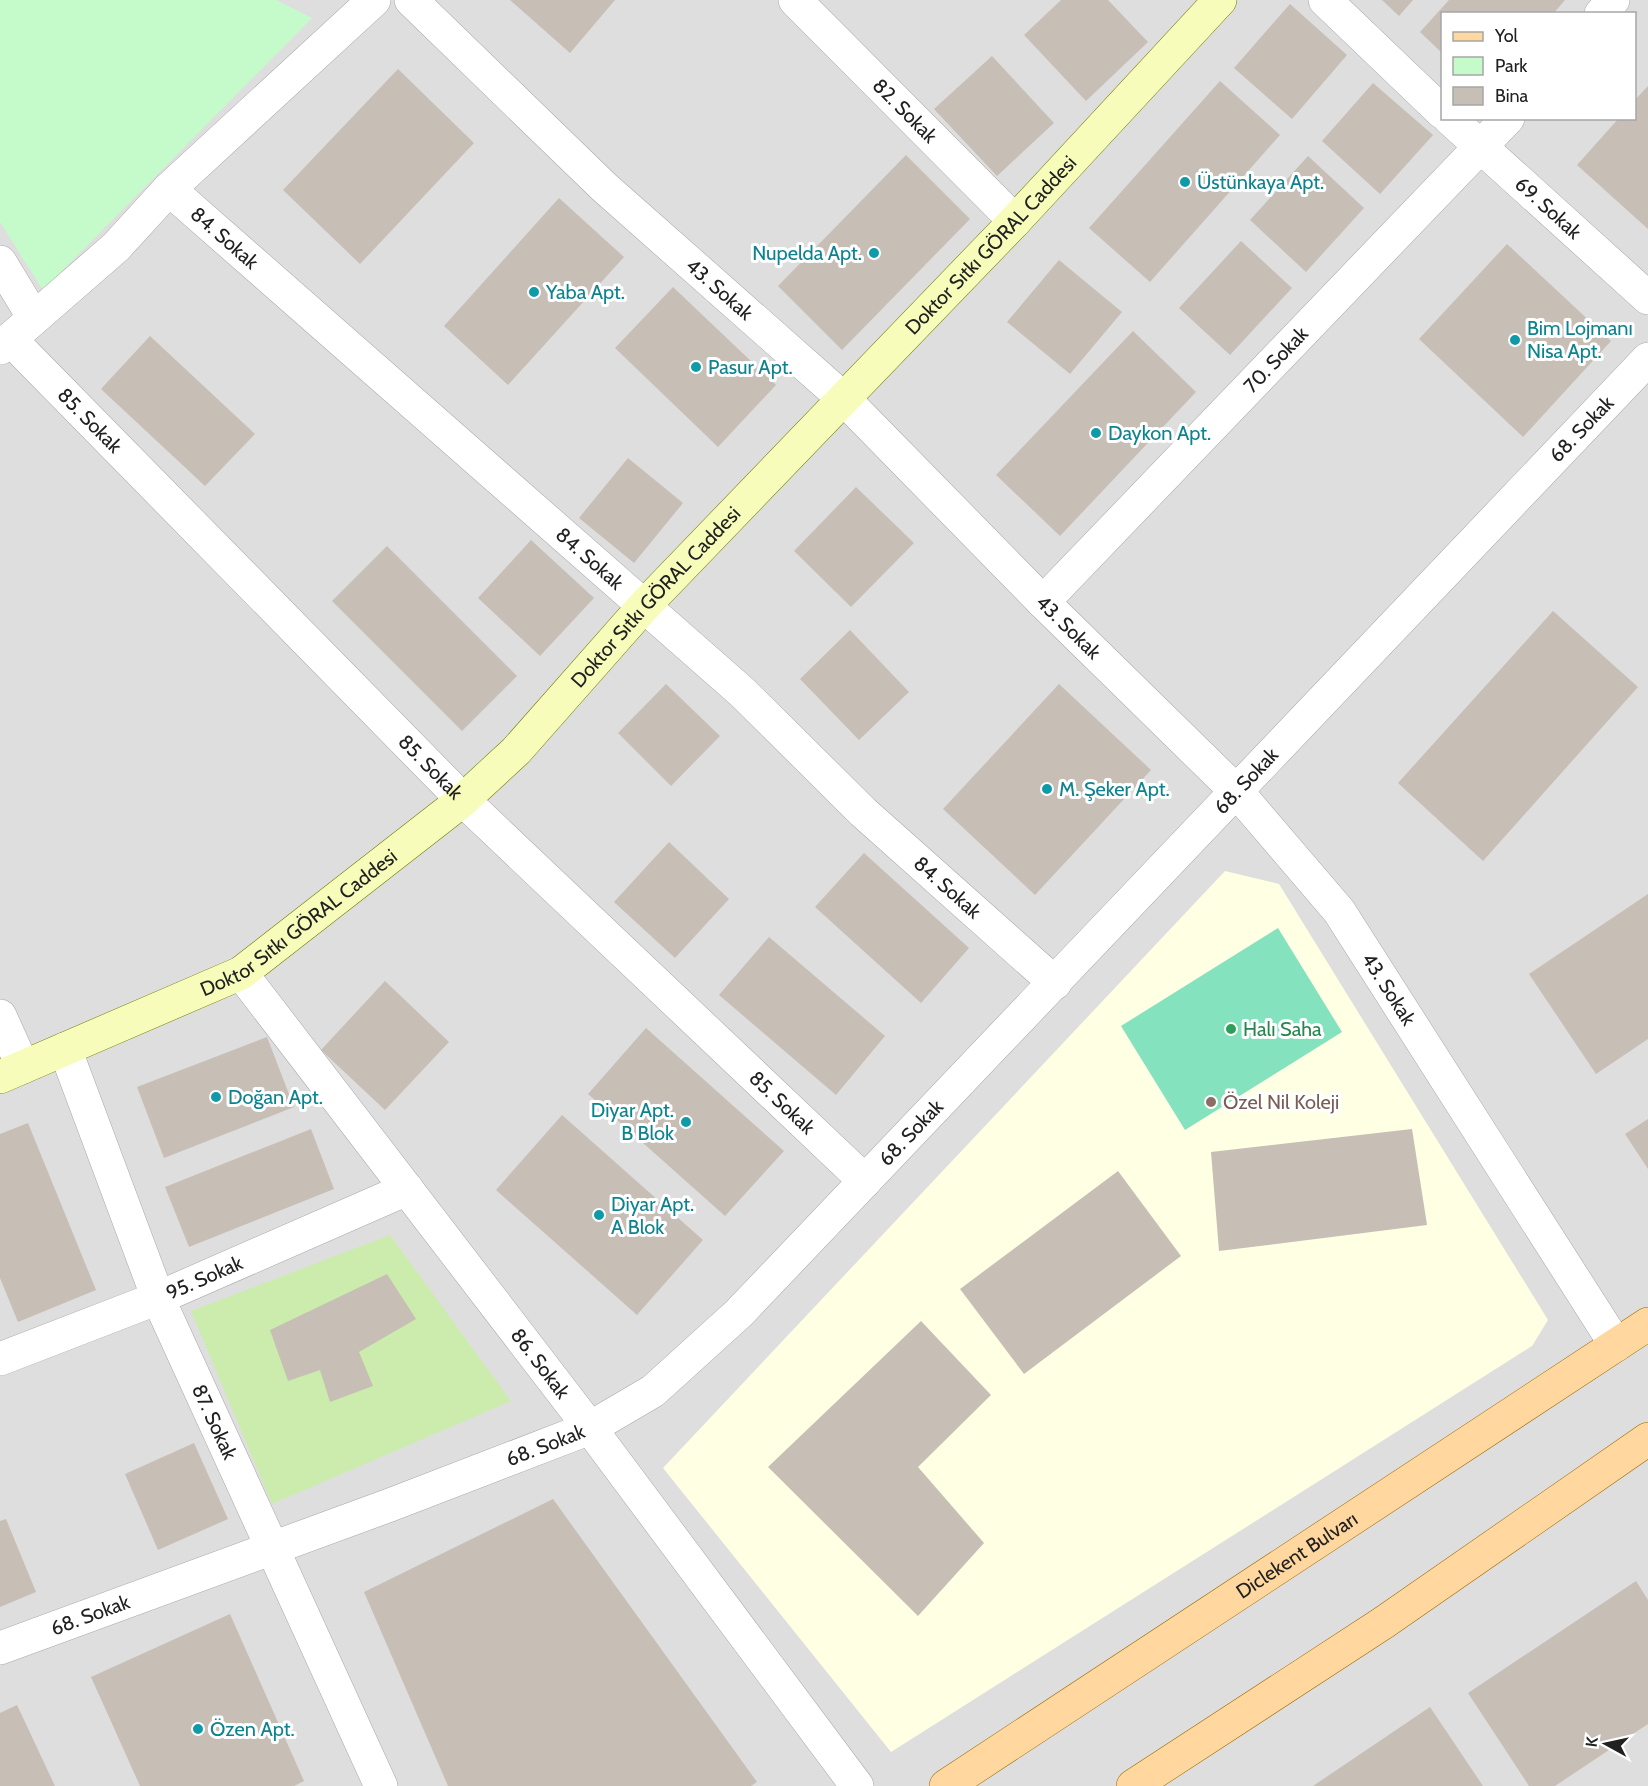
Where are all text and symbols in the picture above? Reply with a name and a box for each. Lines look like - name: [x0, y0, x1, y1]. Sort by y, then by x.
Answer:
- legend: [1441, 12, 1636, 120]
- text: Yol: [1494, 25, 1519, 47]
- text: Park: [1495, 55, 1528, 77]
- street label: 82. Sokak: [868, 73, 942, 148]
- text: Bina: [1495, 85, 1529, 107]
- street label: Doktor Sıtkı GÖRAL Caddesi: [900, 151, 1081, 340]
- place label: Üstünkaya Apt.: [1197, 170, 1324, 194]
- street label: 69. Sokak: [1510, 172, 1587, 244]
- marker: Üstünkaya Apt.: [1178, 175, 1192, 189]
- street label: 84. Sokak: [186, 202, 263, 274]
- place label: Nupelda Apt.: [752, 241, 862, 265]
- marker: Nupelda Apt.: [867, 246, 881, 260]
- street label: 43. Sokak: [681, 253, 758, 325]
- place label: Yaba Apt.: [545, 280, 625, 304]
- marker: Yaba Apt.: [527, 285, 541, 299]
- place label: Bim Lojmanı Nisa Apt.: [1527, 316, 1633, 363]
- street label: 70. Sokak: [1239, 322, 1313, 398]
- marker: Bim Lojmanı Nisa Apt.: [1508, 333, 1522, 347]
- place label: Pasur Apt.: [708, 355, 793, 379]
- marker: Pasur Apt.: [689, 360, 703, 374]
- street label: 85. Sokak: [53, 383, 127, 458]
- street label: 68. Sokak: [1544, 391, 1618, 467]
- place label: Daykon Apt.: [1108, 421, 1211, 445]
- marker: Daykon Apt.: [1089, 426, 1103, 440]
- street label: Doktor Sıtkı GÖRAL Caddesi: [566, 502, 745, 692]
- street label: 84. Sokak: [551, 522, 629, 595]
- street label: 43. Sokak: [1031, 590, 1106, 664]
- street label: 85. Sokak: [393, 729, 468, 805]
- street label: 68. Sokak: [1209, 743, 1283, 819]
- place label: M. Şeker Apt.: [1059, 777, 1170, 801]
- marker: M. Şeker Apt.: [1040, 782, 1054, 796]
- street label: Doktor Sıtkı GÖRAL Caddesi: [196, 844, 402, 1001]
- street label: 84. Sokak: [909, 851, 986, 924]
- street label: 43. Sokak: [1357, 948, 1421, 1030]
- place label: Halı Saha: [1243, 1017, 1322, 1041]
- marker: Halı Saha: [1224, 1022, 1238, 1036]
- street label: 85. Sokak: [744, 1066, 820, 1139]
- place label: Doğan Apt.: [228, 1085, 323, 1109]
- marker: Doğan Apt.: [209, 1090, 223, 1104]
- place label: Özel Nil Koleji: [1223, 1090, 1339, 1114]
- street label: 68. Sokak: [874, 1095, 948, 1171]
- marker: Özel Nil Koleji: [1204, 1095, 1218, 1109]
- place label: Diyar Apt. B Blok: [591, 1098, 674, 1145]
- marker: Diyar Apt. B Blok: [679, 1115, 693, 1129]
- place label: Diyar Apt. A Blok: [611, 1192, 694, 1239]
- marker: Diyar Apt. A Blok: [592, 1208, 606, 1222]
- street label: 95. Sokak: [162, 1250, 246, 1305]
- street label: 86. Sokak: [506, 1323, 575, 1403]
- street label: 87. Sokak: [187, 1380, 242, 1463]
- street label: 68. Sokak: [503, 1419, 588, 1471]
- street label: Diclekent Bulvarı: [1232, 1506, 1362, 1604]
- street label: 68. Sokak: [47, 1590, 133, 1640]
- north arrow: [1576, 1714, 1636, 1774]
- place label: Özen Apt.: [210, 1717, 295, 1741]
- marker: Özen Apt.: [191, 1722, 205, 1736]
- text: K: [1582, 1736, 1602, 1748]

